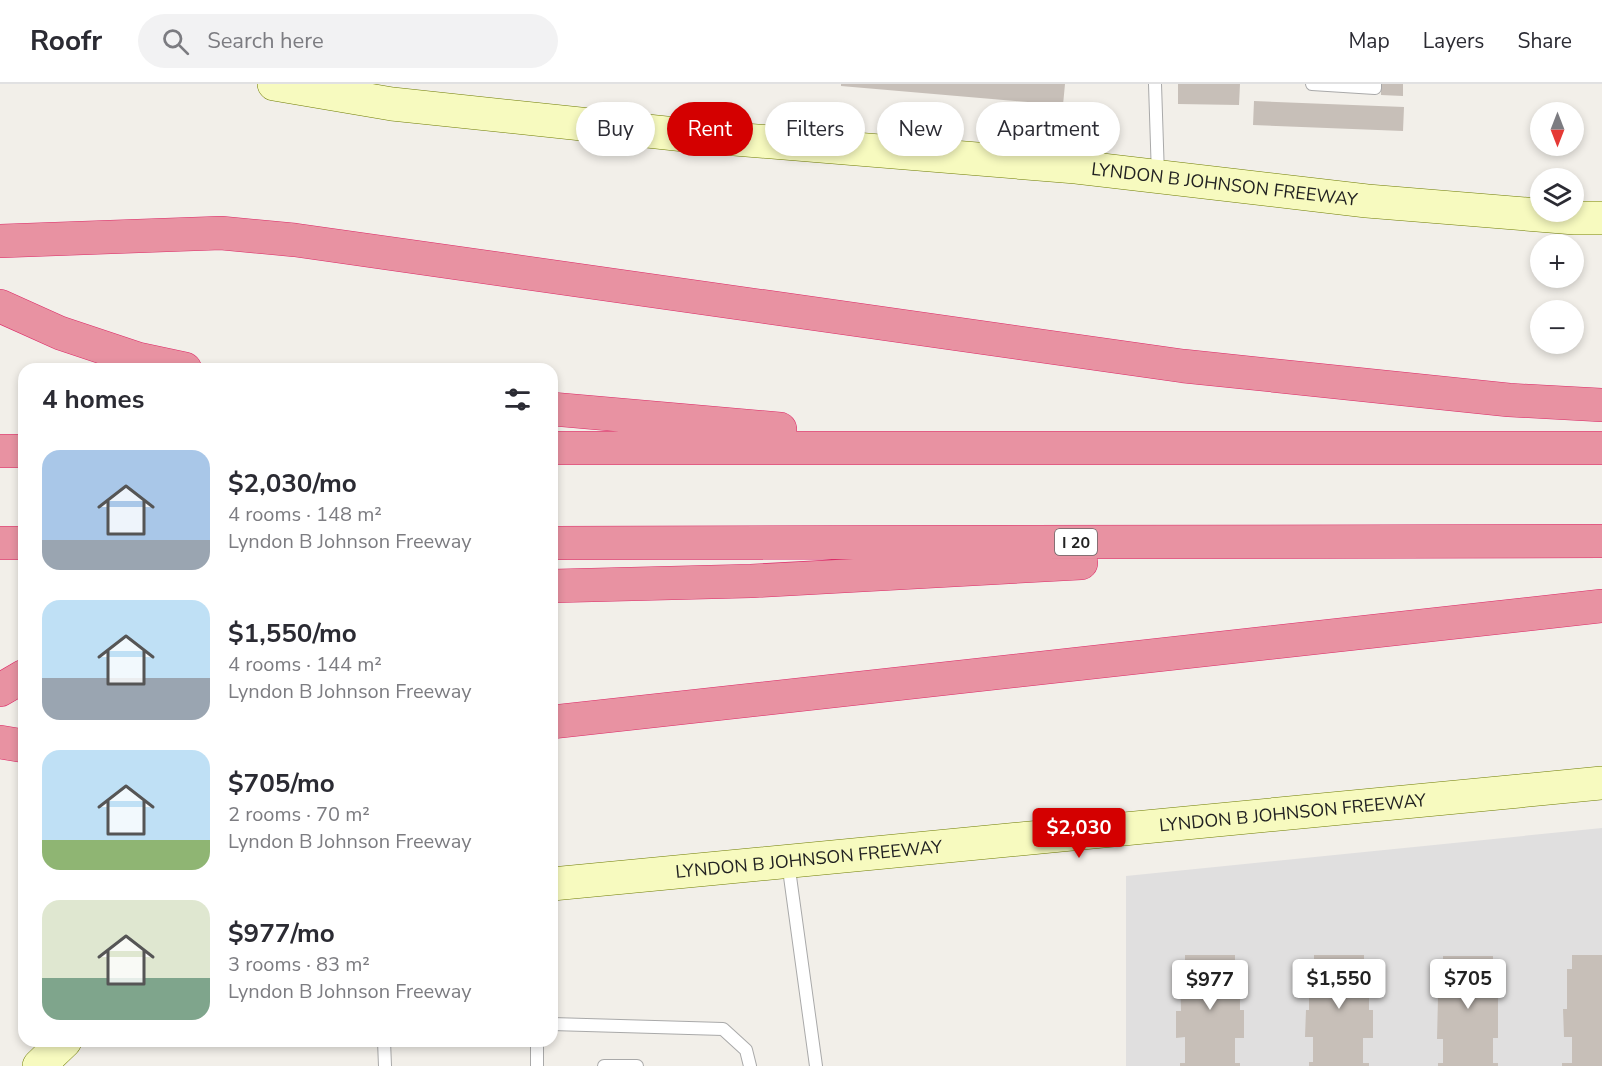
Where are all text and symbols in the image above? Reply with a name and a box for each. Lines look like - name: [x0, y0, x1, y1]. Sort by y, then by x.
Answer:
- search box: [138, 14, 558, 68]
- text: Roofr: [30, 22, 102, 60]
- icon: search: [159, 25, 192, 58]
- text: Search here: [207, 26, 324, 56]
- text: Map: [1348, 27, 1390, 55]
- text: Layers: [1423, 27, 1484, 55]
- text: Share: [1517, 27, 1572, 55]
- chip: Buy: [576, 102, 655, 156]
- chip: Rent: [667, 102, 753, 156]
- chip: Filters: [765, 102, 865, 156]
- chip: New: [877, 102, 964, 156]
- chip: Apartment: [976, 102, 1120, 156]
- north arrow: [1530, 102, 1584, 156]
- map controls: [1530, 102, 1584, 354]
- street label: LYNDON B JOHNSON FREEWAY: [1090, 157, 1359, 212]
- button: layers: [1530, 168, 1584, 222]
- button: +: [1530, 234, 1584, 288]
- button: −: [1530, 300, 1584, 354]
- text: 4 homes: [42, 382, 144, 417]
- icon: filters: [501, 383, 534, 416]
- text: $2,030/mo: [228, 466, 357, 501]
- icon: home: [90, 474, 162, 546]
- text: 4 rooms · 148 m²: [228, 501, 382, 528]
- text: Lyndon B Johnson Freeway: [228, 528, 472, 555]
- road number: I 20: [1055, 529, 1097, 555]
- text: $1,550/mo: [228, 616, 357, 651]
- icon: home: [90, 624, 162, 696]
- text: 4 rooms · 144 m²: [228, 651, 382, 678]
- text: Lyndon B Johnson Freeway: [228, 678, 472, 705]
- text: $705/mo: [228, 766, 335, 801]
- icon: home: [90, 774, 162, 846]
- street label: LYNDON B JOHNSON FREEWAY: [1158, 788, 1427, 838]
- text: 2 rooms · 70 m²: [228, 801, 370, 828]
- pin: $2,030: [1030, 808, 1128, 859]
- text: $2,030: [1047, 814, 1111, 841]
- text: Lyndon B Johnson Freeway: [228, 828, 472, 855]
- street label: LYNDON B JOHNSON FREEWAY: [674, 835, 944, 884]
- text: $977/mo: [228, 916, 335, 951]
- icon: home: [90, 924, 162, 996]
- text: 3 rooms · 83 m²: [228, 951, 370, 978]
- pin: $1,550: [1290, 959, 1388, 1010]
- pin: $705: [1432, 959, 1504, 1010]
- pin: $977: [1174, 960, 1246, 1011]
- text: $1,550: [1307, 965, 1371, 992]
- text: $705: [1444, 965, 1492, 992]
- text: $977: [1186, 966, 1234, 993]
- text: Lyndon B Johnson Freeway: [228, 978, 472, 1005]

